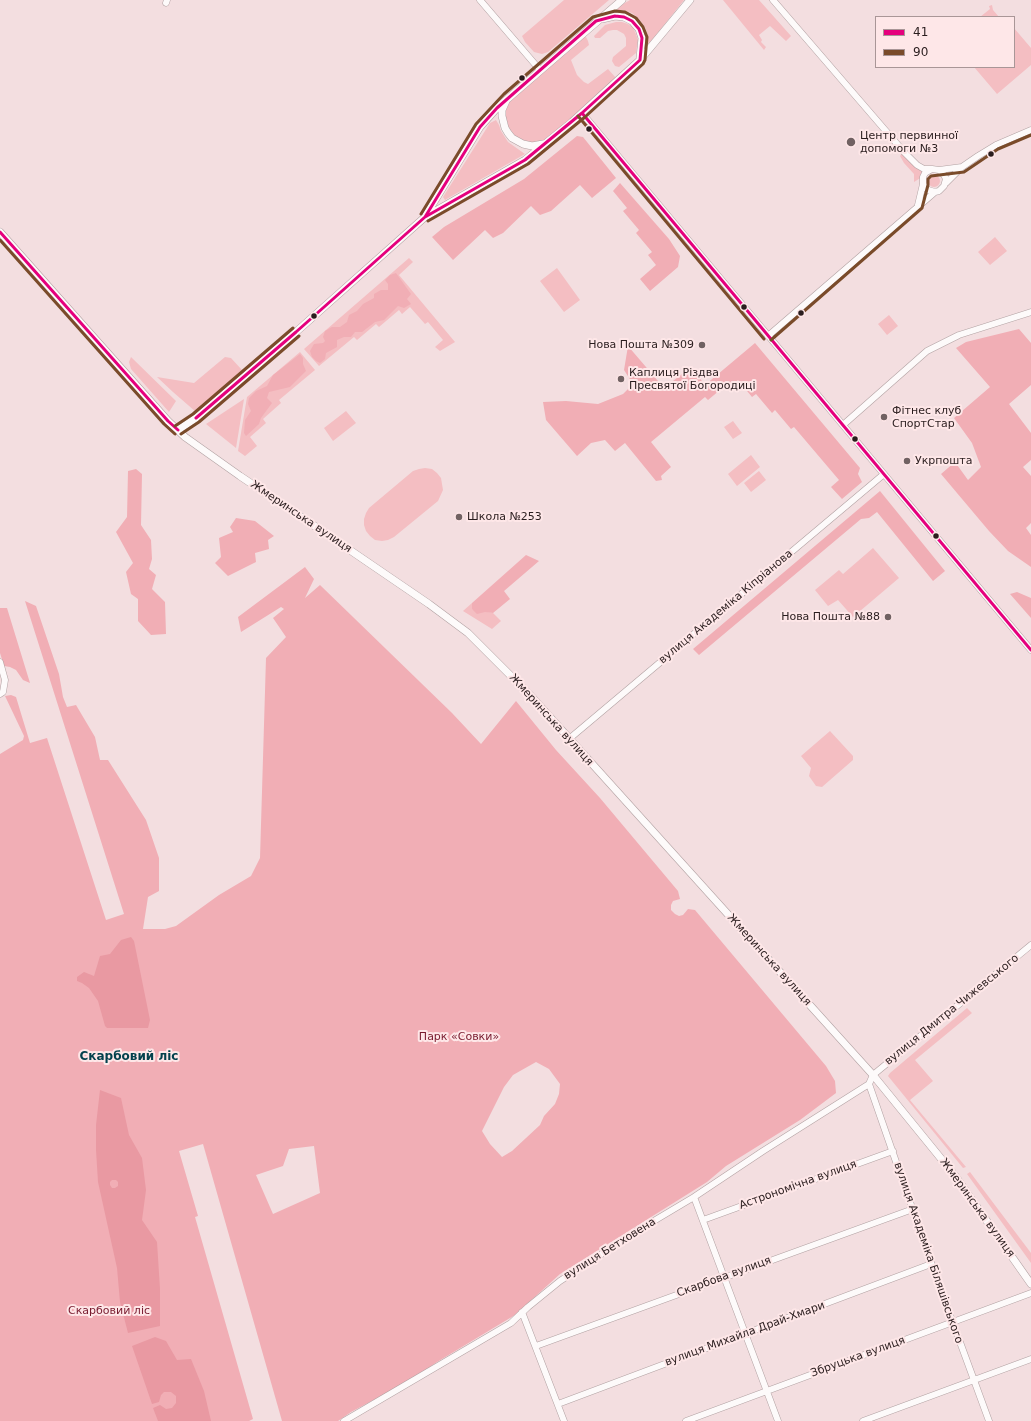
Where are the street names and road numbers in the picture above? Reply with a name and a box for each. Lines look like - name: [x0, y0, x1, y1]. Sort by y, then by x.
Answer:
- street label: Жмеринська вулиця: [248, 478, 354, 556]
- street label: вулиця Академіка Кіпріанова: [657, 547, 795, 667]
- street label: Жмеринська вулиця: [506, 671, 596, 769]
- street label: Жмеринська вулиця: [724, 911, 814, 1009]
- street label: вулиця Дмитра Чижевського: [882, 952, 1022, 1068]
- street label: Жмеринська вулиця: [937, 1156, 1017, 1260]
- street label: Астрономічна вулиця: [737, 1158, 859, 1212]
- street label: вулиця Академіка Біляшівського: [891, 1161, 965, 1345]
- street label: вулиця Бетховена: [562, 1215, 658, 1283]
- street label: Скарбова вулиця: [675, 1254, 773, 1300]
- street label: вулиця Михайла Драй-Хмари: [663, 1299, 827, 1369]
- street label: Збруцька вулиця: [809, 1334, 907, 1380]

